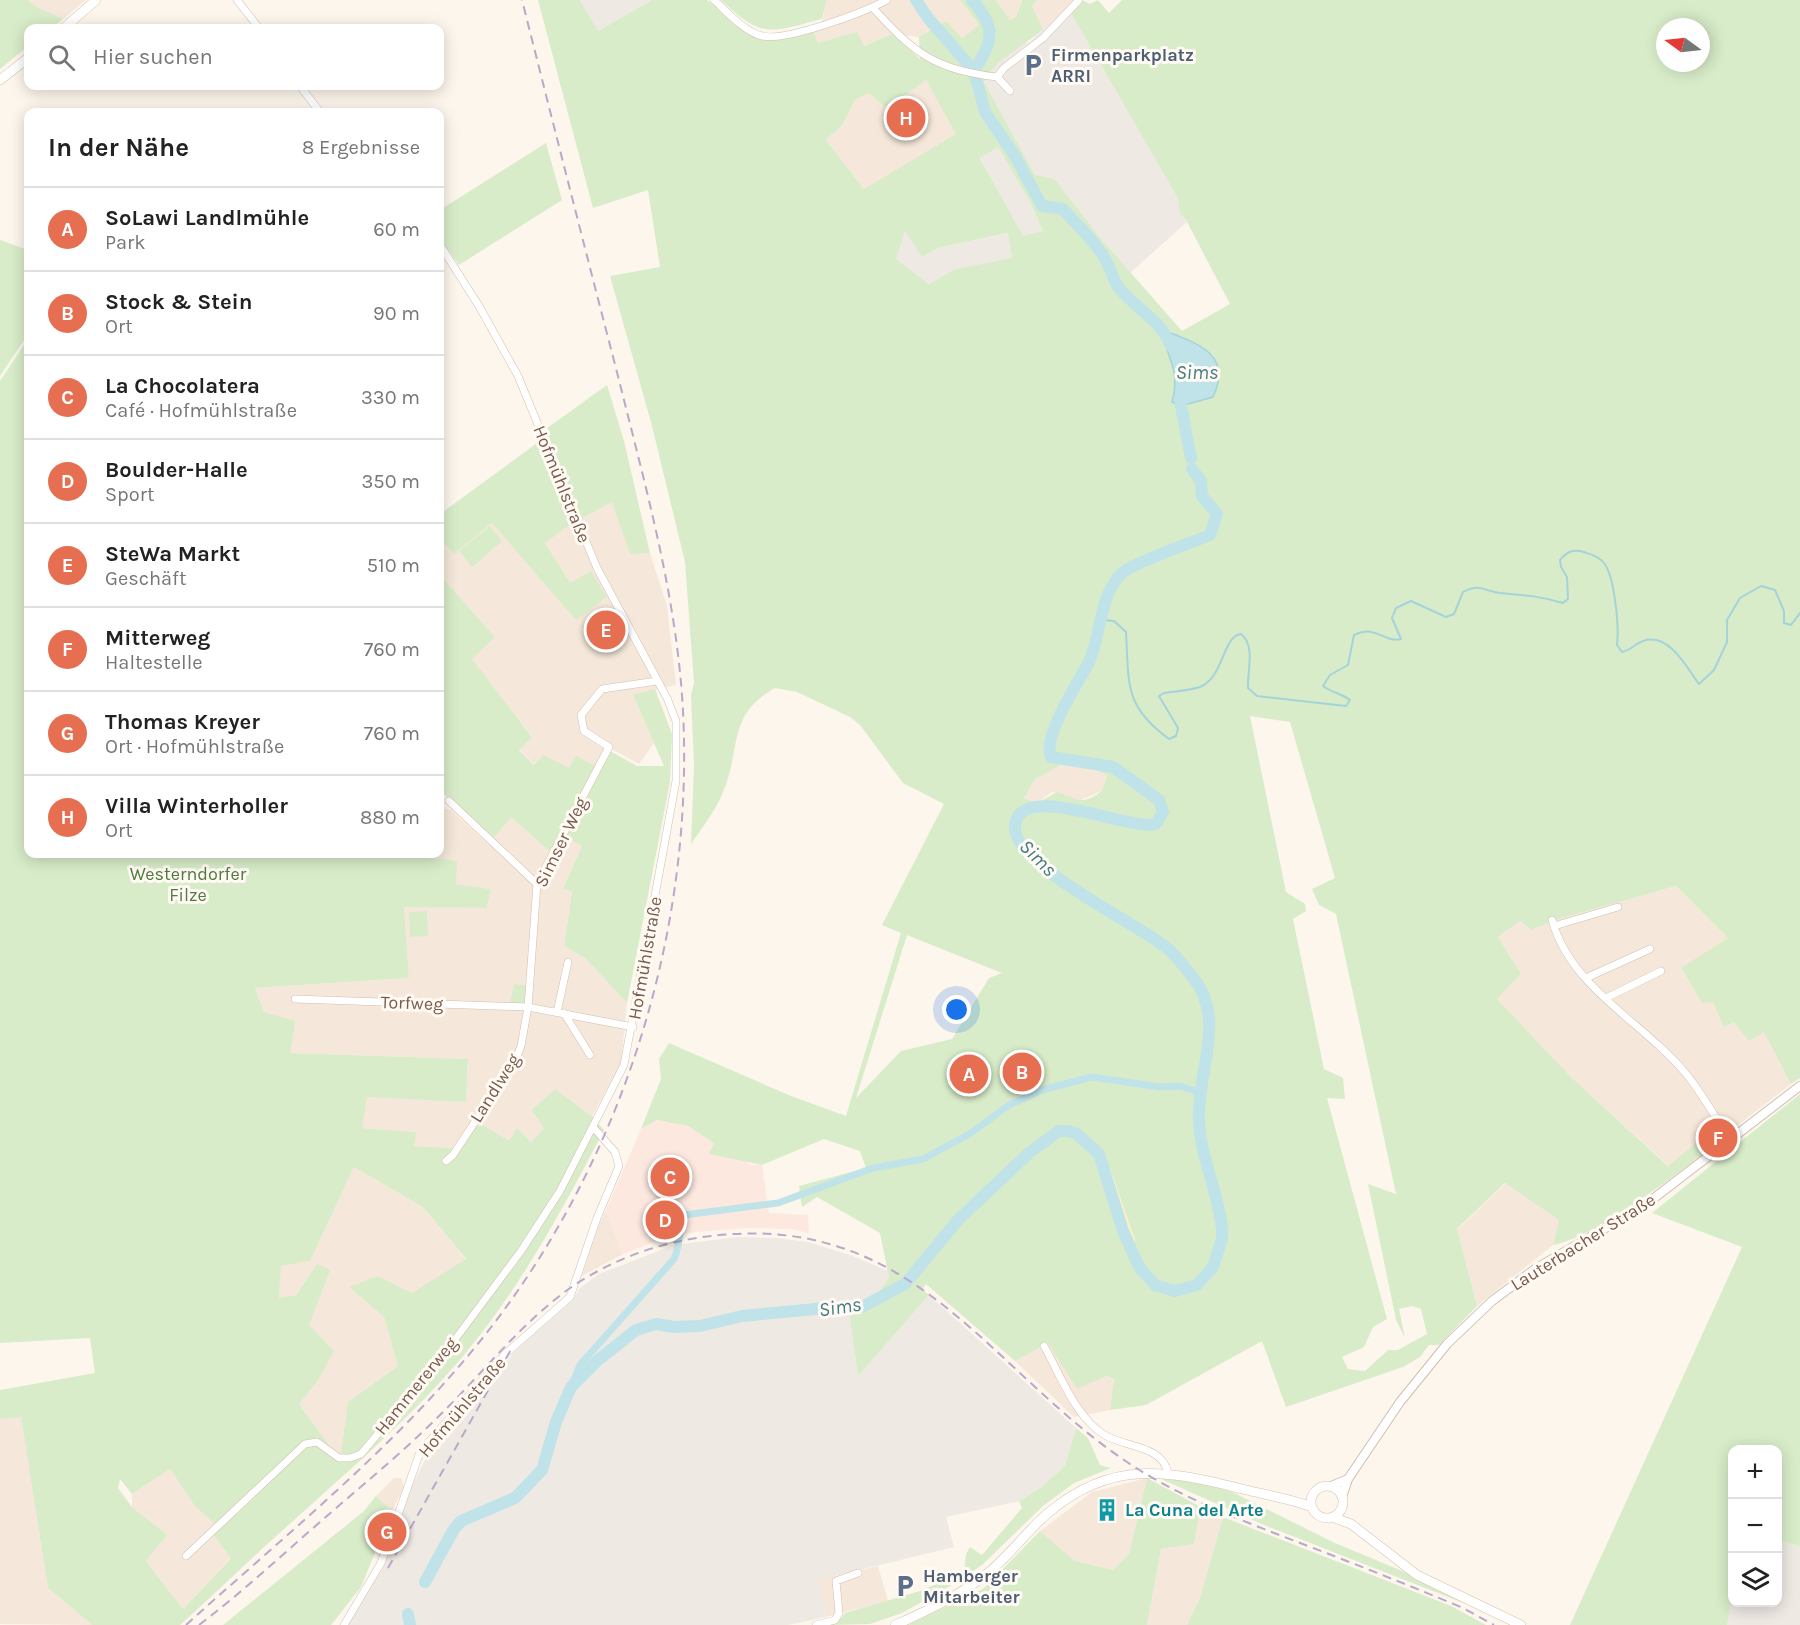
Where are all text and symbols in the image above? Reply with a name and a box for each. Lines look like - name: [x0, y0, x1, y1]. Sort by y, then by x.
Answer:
- north arrow: [1656, 18, 1710, 72]
- search box: [24, 24, 444, 90]
- icon: search: [45, 41, 78, 74]
- text: Hier suchen: [93, 44, 213, 70]
- place label: Firmenparkplatz ARRI: [1051, 44, 1194, 87]
- parking icon: Firmenparkplatz ARRI: [1020, 52, 1046, 78]
- pin: H: [886, 96, 926, 140]
- text: In der Nähe: [48, 132, 189, 163]
- text: 8 Ergebnisse: [302, 136, 420, 159]
- text: SoLawi Landlmühle: [105, 205, 309, 231]
- text: A: [61, 218, 74, 241]
- text: 60 m: [373, 218, 420, 241]
- text: Park: [105, 231, 146, 254]
- text: Stock & Stein: [105, 289, 252, 315]
- text: B: [61, 302, 74, 325]
- text: 90 m: [373, 302, 420, 325]
- text: Ort: [105, 315, 133, 338]
- water label: Sims: [1176, 361, 1218, 384]
- text: La Chocolatera: [105, 373, 260, 399]
- text: C: [61, 386, 74, 409]
- text: 330 m: [361, 386, 420, 409]
- text: Café · Hofmühlstraße: [105, 399, 297, 422]
- street label: Hofmühlstraße: [528, 422, 596, 546]
- text: Boulder-Halle: [105, 457, 248, 483]
- text: D: [61, 470, 74, 493]
- text: 350 m: [362, 470, 420, 493]
- text: Sport: [105, 483, 154, 506]
- text: SteWa Markt: [105, 541, 240, 567]
- text: E: [62, 554, 73, 577]
- text: 510 m: [367, 554, 420, 577]
- text: Geschäft: [105, 567, 186, 590]
- pin: E: [586, 608, 626, 652]
- text: Mitterweg: [105, 625, 210, 651]
- text: F: [62, 638, 73, 661]
- text: 760 m: [364, 638, 420, 661]
- text: Haltestelle: [105, 651, 203, 674]
- text: Thomas Kreyer: [105, 709, 260, 735]
- text: G: [61, 722, 74, 745]
- text: 760 m: [364, 722, 420, 745]
- text: Ort · Hofmühlstraße: [105, 735, 284, 758]
- text: Villa Winterholler: [105, 793, 288, 819]
- street label: Simser Weg: [530, 793, 592, 891]
- text: H: [60, 806, 75, 829]
- text: 880 m: [360, 806, 420, 829]
- text: Ort: [105, 819, 133, 842]
- water label: Sims: [1015, 835, 1061, 881]
- park label: Westerndorfer Filze: [130, 863, 247, 906]
- street label: Hofmühlstraße: [623, 895, 667, 1021]
- street label: Torfweg: [380, 991, 444, 1015]
- your location: [942, 995, 971, 1024]
- street label: Landlweg: [465, 1049, 525, 1127]
- pin: B: [1002, 1050, 1042, 1094]
- pin: A: [950, 1052, 988, 1096]
- pin: F: [1698, 1116, 1738, 1160]
- pin: C: [650, 1154, 690, 1200]
- street label: Lauterbacher Straße: [1506, 1188, 1660, 1296]
- pin: D: [646, 1198, 684, 1242]
- water label: Sims: [817, 1293, 863, 1321]
- street label: Hammererweg: [370, 1333, 462, 1439]
- street label: Hofmühlstraße: [414, 1352, 510, 1462]
- map controls: [1728, 1445, 1782, 1607]
- button: +: [1728, 1445, 1782, 1499]
- building icon: La Cuna del Arte: [1094, 1497, 1120, 1523]
- place label: La Cuna del Arte: [1125, 1499, 1264, 1521]
- button: −: [1728, 1499, 1782, 1553]
- pin: G: [368, 1510, 406, 1555]
- button: layers: [1728, 1553, 1782, 1607]
- place label: Hamberger Mitarbeiter: [923, 1565, 1020, 1608]
- parking icon: Hamberger Mitarbeiter: [892, 1573, 918, 1599]

